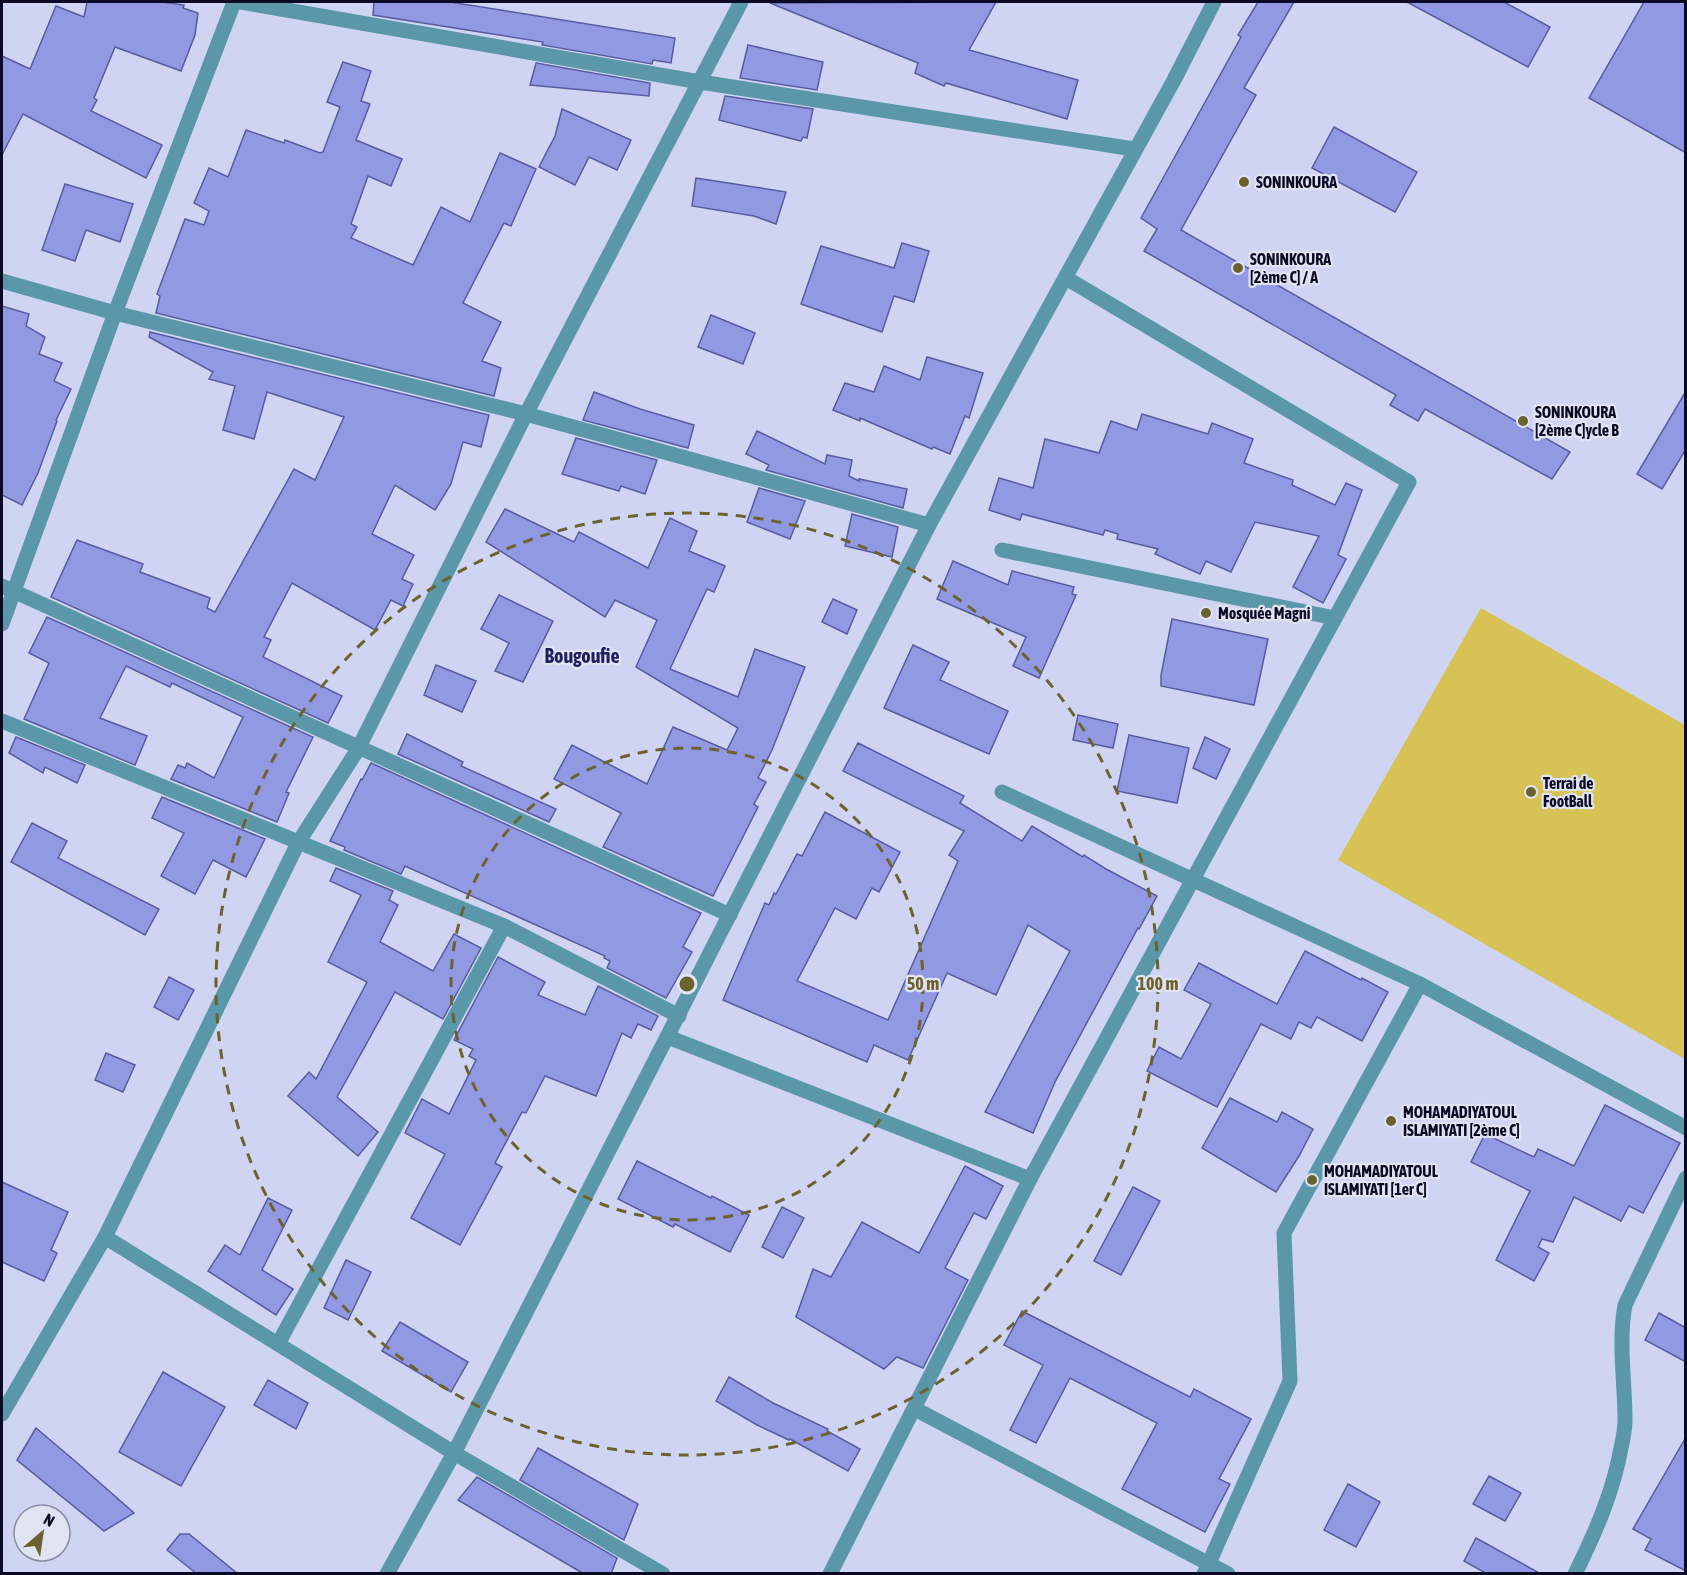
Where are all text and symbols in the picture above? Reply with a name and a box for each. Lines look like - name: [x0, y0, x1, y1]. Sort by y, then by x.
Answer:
- place label: SONINKOURA: [1256, 173, 1337, 191]
- marker: SONINKOURA: [1237, 175, 1251, 189]
- place label: SONINKOURA [2ème C] / A: [1250, 250, 1331, 286]
- marker: SONINKOURA [2ème C] / A: [1231, 261, 1245, 275]
- place label: SONINKOURA [2ème C]ycle B: [1535, 403, 1619, 439]
- marker: SONINKOURA [2ème C]ycle B: [1516, 414, 1530, 428]
- place label: Mosquée Magni: [1218, 604, 1311, 622]
- marker: Mosquée Magni: [1199, 606, 1213, 620]
- district label: Bougoufie: [545, 644, 620, 667]
- place label: Terrai de FootBall: [1543, 774, 1594, 810]
- marker: Terrai de FootBall: [1524, 785, 1538, 799]
- text: 50 m: [907, 973, 939, 994]
- text: 100 m: [1138, 973, 1178, 994]
- centre of rings: [677, 974, 697, 994]
- place label: MOHAMADIYATOUL ISLAMIYATI [2ème C]: [1403, 1103, 1520, 1139]
- marker: MOHAMADIYATOUL ISLAMIYATI [2ème C]: [1384, 1114, 1398, 1128]
- place label: MOHAMADIYATOUL ISLAMIYATI [1er C]: [1324, 1162, 1439, 1198]
- marker: MOHAMADIYATOUL ISLAMIYATI [1er C]: [1305, 1173, 1319, 1187]
- north arrow: [12, 1503, 72, 1563]
- text: N: [41, 1510, 58, 1530]

